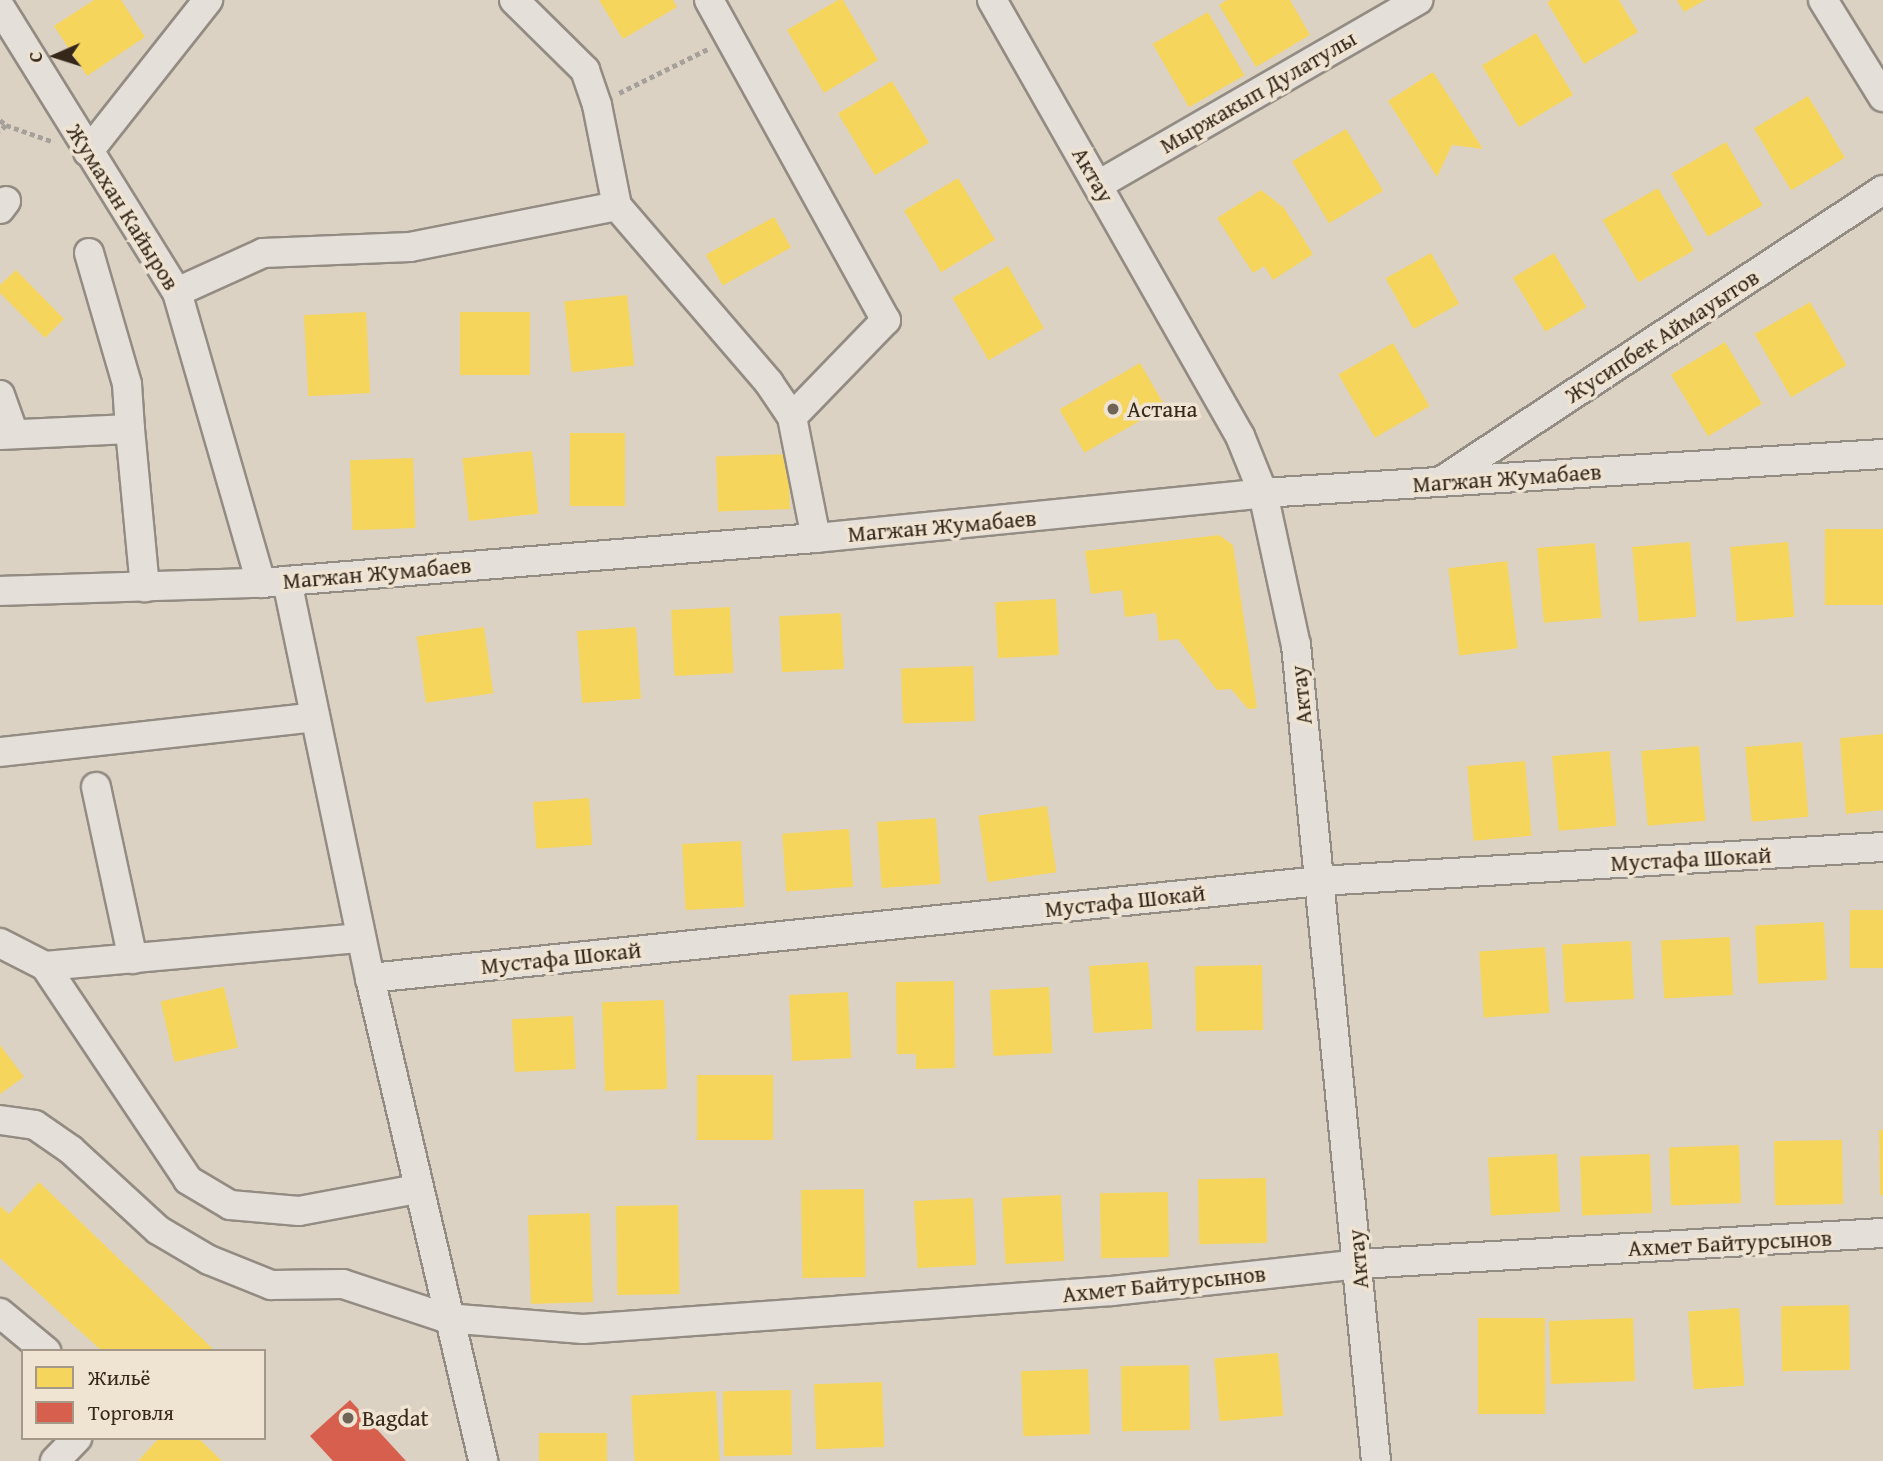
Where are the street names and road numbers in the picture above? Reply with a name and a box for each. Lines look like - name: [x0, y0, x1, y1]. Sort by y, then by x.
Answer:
- street label: Мыржакып Дулатулы: [1155, 25, 1361, 159]
- street label: Жумахан Кайыров: [61, 119, 185, 295]
- street label: Актау: [1066, 142, 1120, 208]
- street label: Жусипбек Аймауытов: [1560, 263, 1764, 409]
- street label: Магжан Жумабаев: [1412, 458, 1602, 498]
- street label: Магжан Жумабаев: [847, 504, 1037, 548]
- street label: Магжан Жумабаев: [282, 551, 472, 595]
- street label: Актау: [1284, 664, 1318, 726]
- street label: Мустафа Шокай: [1610, 841, 1772, 877]
- street label: Мустафа Шокай: [1043, 879, 1207, 923]
- street label: Мустафа Шокай: [479, 936, 643, 980]
- street label: Ахмет Байтурсынов: [1627, 1224, 1833, 1262]
- street label: Актау: [1342, 1228, 1374, 1290]
- street label: Ахмет Байтурсынов: [1061, 1260, 1267, 1308]

